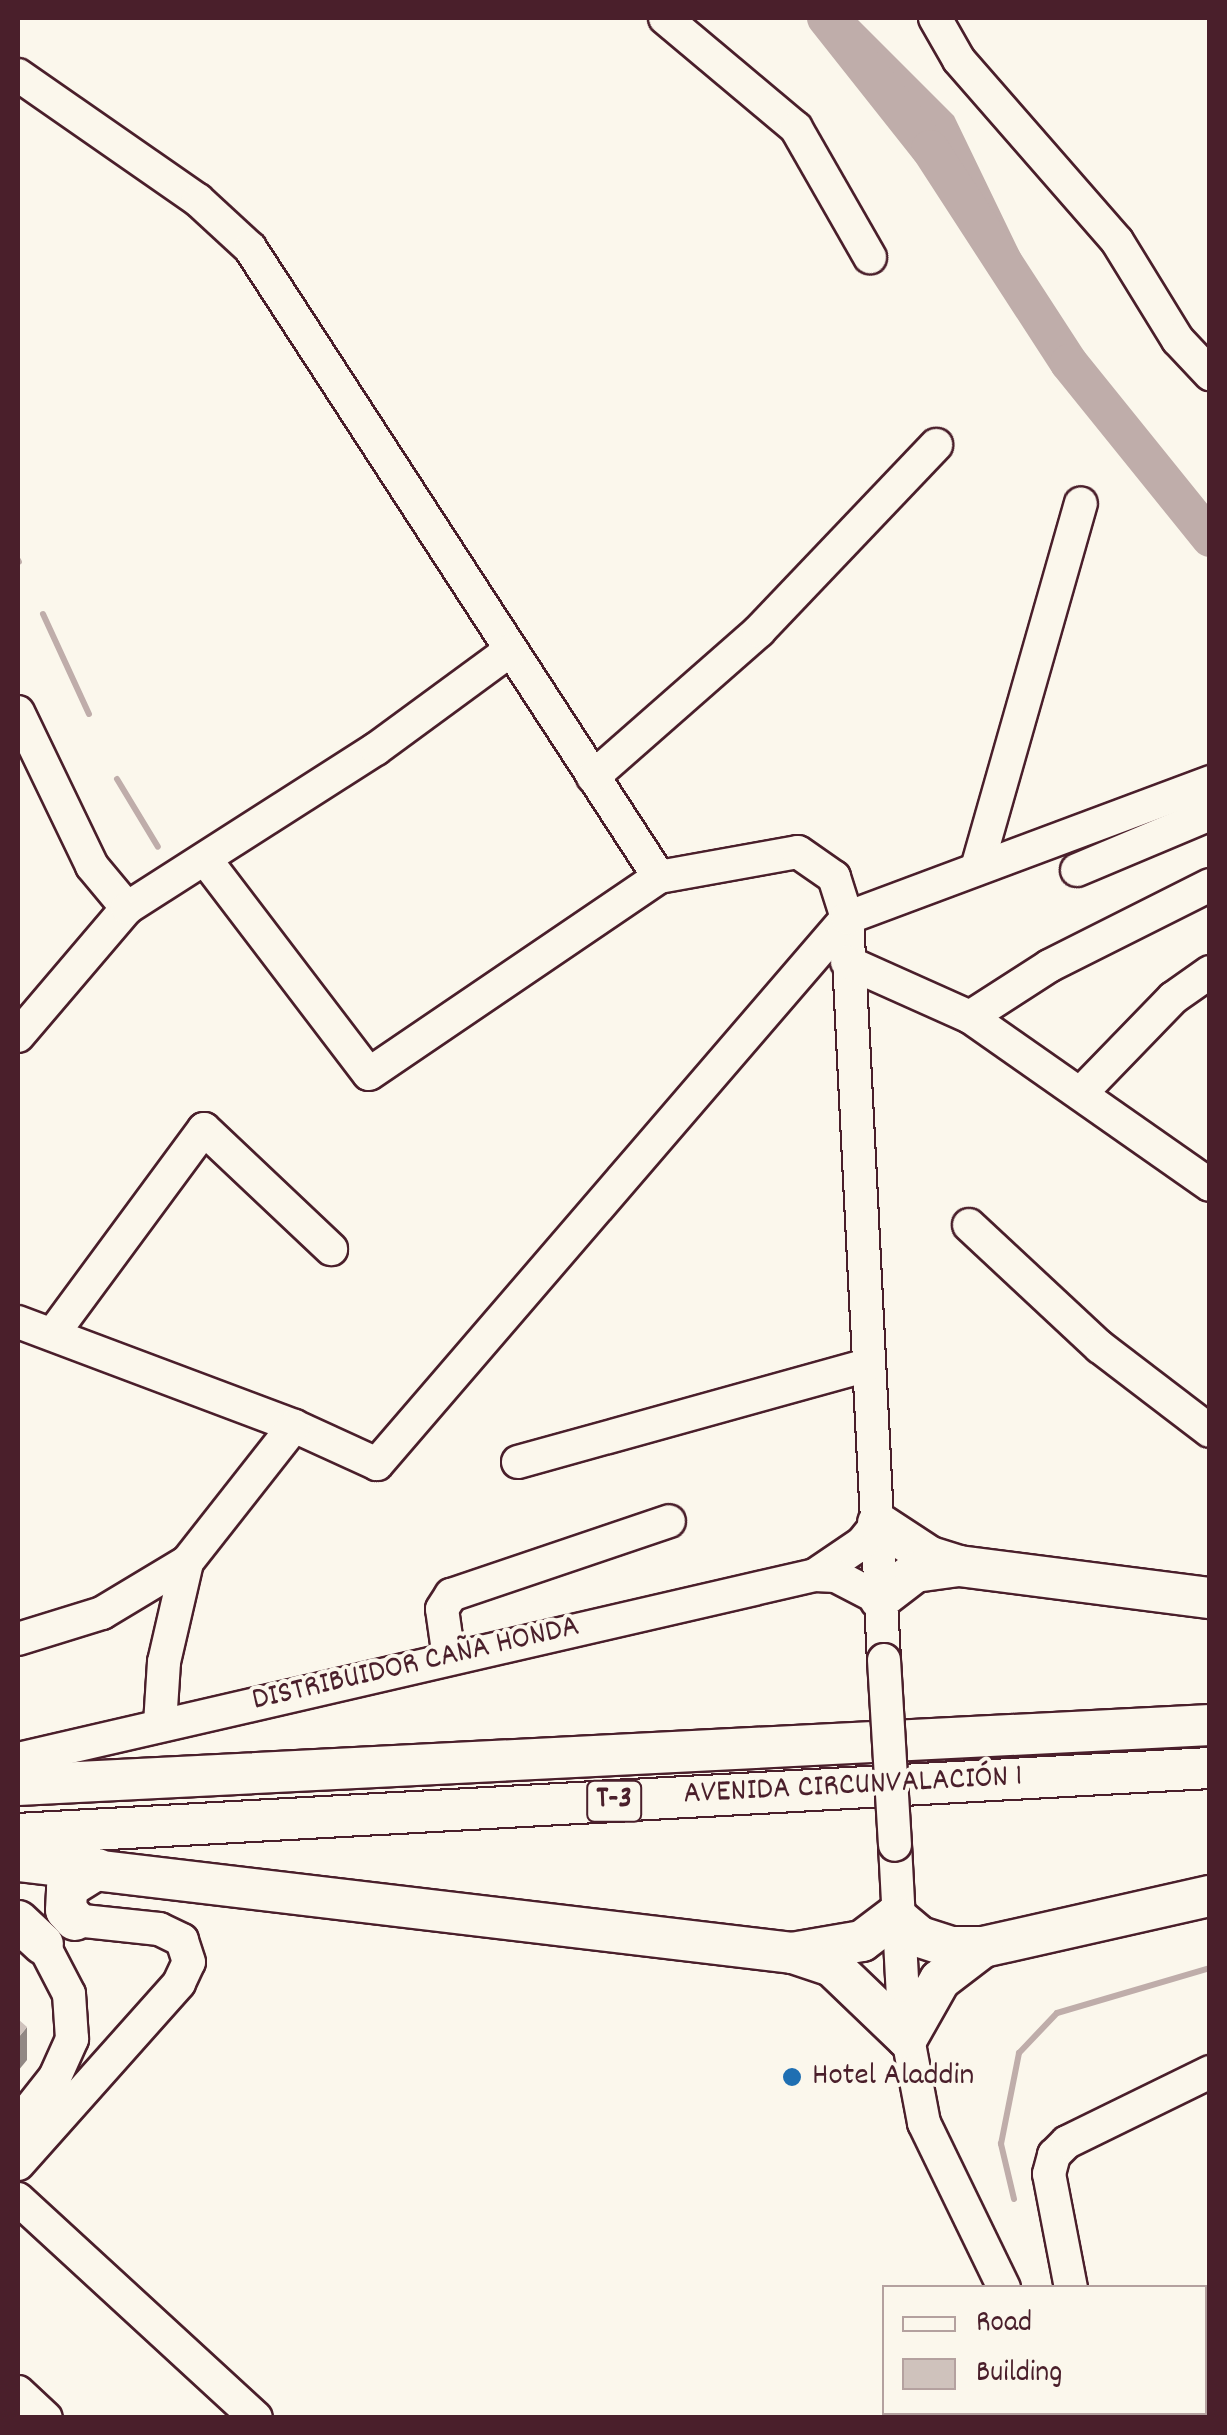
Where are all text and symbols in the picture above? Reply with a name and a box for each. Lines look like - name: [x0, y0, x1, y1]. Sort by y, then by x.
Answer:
- street label: DISTRIBUIDOR CAÑA HONDA: [249, 1609, 583, 1721]
- street label: AVENIDA CIRCUNVALACIÓN 1: [682, 1759, 1024, 1815]
- road number: T-3: [584, 1776, 644, 1826]
- place label: Hotel Aladdin: [812, 2058, 974, 2096]
- marker: Hotel Aladdin: [781, 2066, 803, 2088]
- legend: [882, 2285, 1207, 2415]
- text: Road: [976, 2303, 1032, 2346]
- text: Building: [976, 2353, 1062, 2396]

